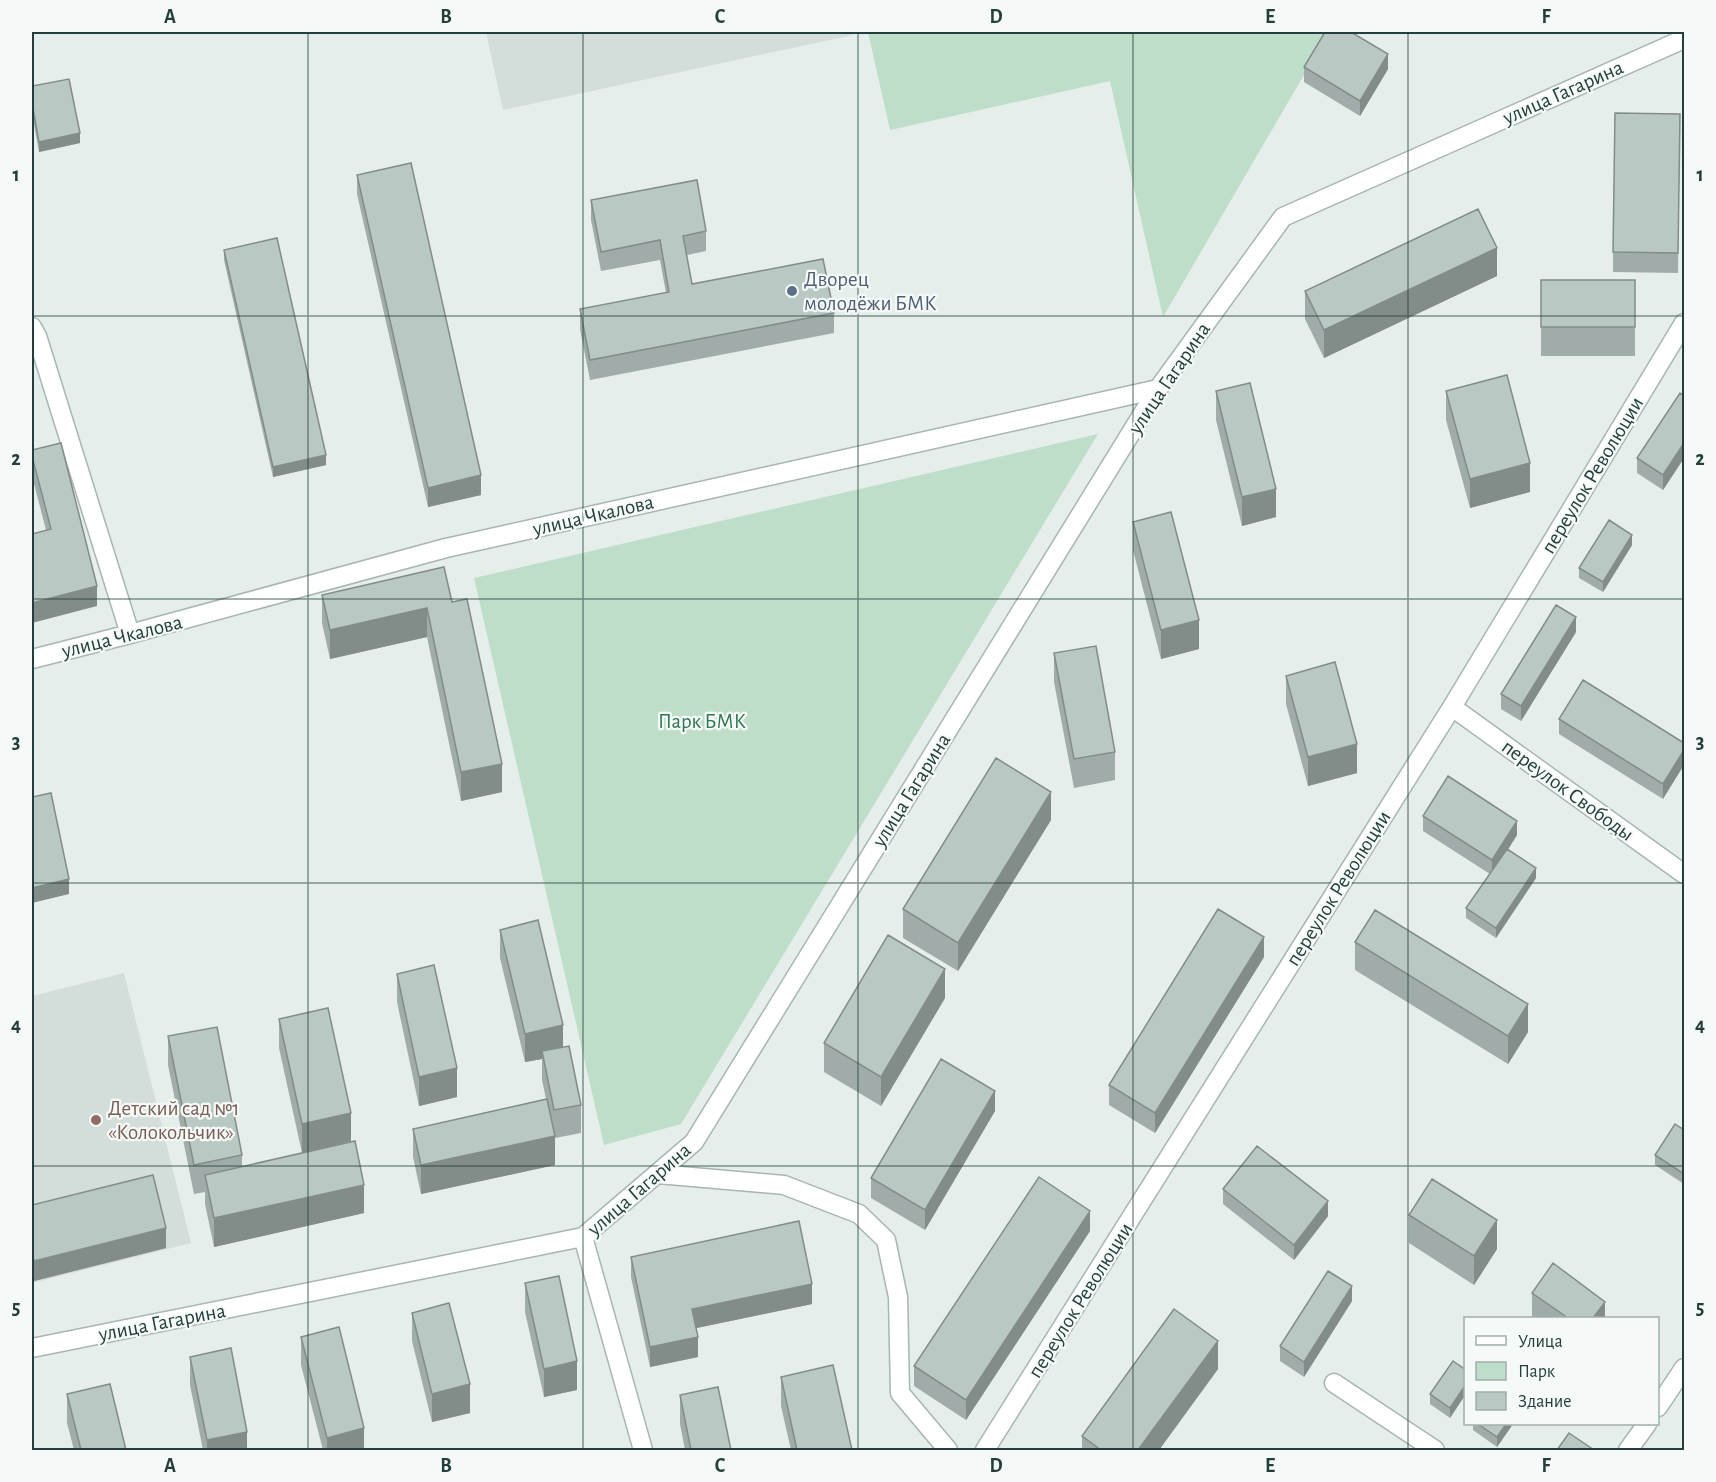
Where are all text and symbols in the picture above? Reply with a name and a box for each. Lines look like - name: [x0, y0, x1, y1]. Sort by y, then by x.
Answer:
- text: A: [164, 7, 176, 27]
- text: B: [440, 7, 452, 27]
- text: C: [715, 7, 726, 27]
- text: D: [989, 7, 1003, 27]
- text: E: [1265, 7, 1275, 27]
- text: F: [1541, 7, 1551, 27]
- street label: улица Гагарина: [1499, 56, 1627, 129]
- text: 1: [12, 165, 20, 185]
- text: 1: [1696, 165, 1704, 185]
- place label: Дворец молодёжи БМК: [804, 269, 936, 314]
- marker: Дворец молодёжи БМК: [785, 284, 799, 298]
- street label: улица Гагарина: [1124, 319, 1214, 439]
- street label: переулок Революции: [1537, 393, 1647, 557]
- text: 2: [11, 449, 21, 469]
- text: 2: [1695, 449, 1705, 469]
- street label: улица Чкалова: [530, 491, 656, 540]
- street label: улица Чкалова: [59, 611, 185, 662]
- park label: Парк БМК: [658, 711, 746, 732]
- street label: улица Гагарина: [868, 730, 955, 851]
- text: 3: [12, 732, 20, 752]
- text: 3: [1696, 732, 1704, 752]
- street label: переулок Свободы: [1498, 736, 1638, 845]
- street label: переулок Революции: [1282, 807, 1395, 970]
- text: 4: [11, 1015, 21, 1035]
- text: 4: [1695, 1015, 1705, 1035]
- place label: Детский сад №1 «Колокольчик»: [108, 1098, 240, 1143]
- marker: Детский сад №1 «Колокольчик»: [89, 1113, 103, 1127]
- street label: улица Гагарина: [583, 1139, 695, 1240]
- street label: переулок Революции: [1024, 1219, 1137, 1382]
- text: 5: [12, 1298, 20, 1318]
- text: 5: [1696, 1298, 1704, 1318]
- street label: улица Гагарина: [96, 1300, 228, 1345]
- legend: [1464, 1317, 1659, 1425]
- text: Улица: [1518, 1333, 1563, 1351]
- text: Парк: [1518, 1363, 1556, 1381]
- text: Здание: [1518, 1393, 1572, 1411]
- text: A: [164, 1456, 176, 1476]
- text: B: [440, 1456, 452, 1476]
- text: C: [715, 1456, 726, 1476]
- text: D: [989, 1456, 1003, 1476]
- text: E: [1265, 1456, 1275, 1476]
- text: F: [1541, 1456, 1551, 1476]

